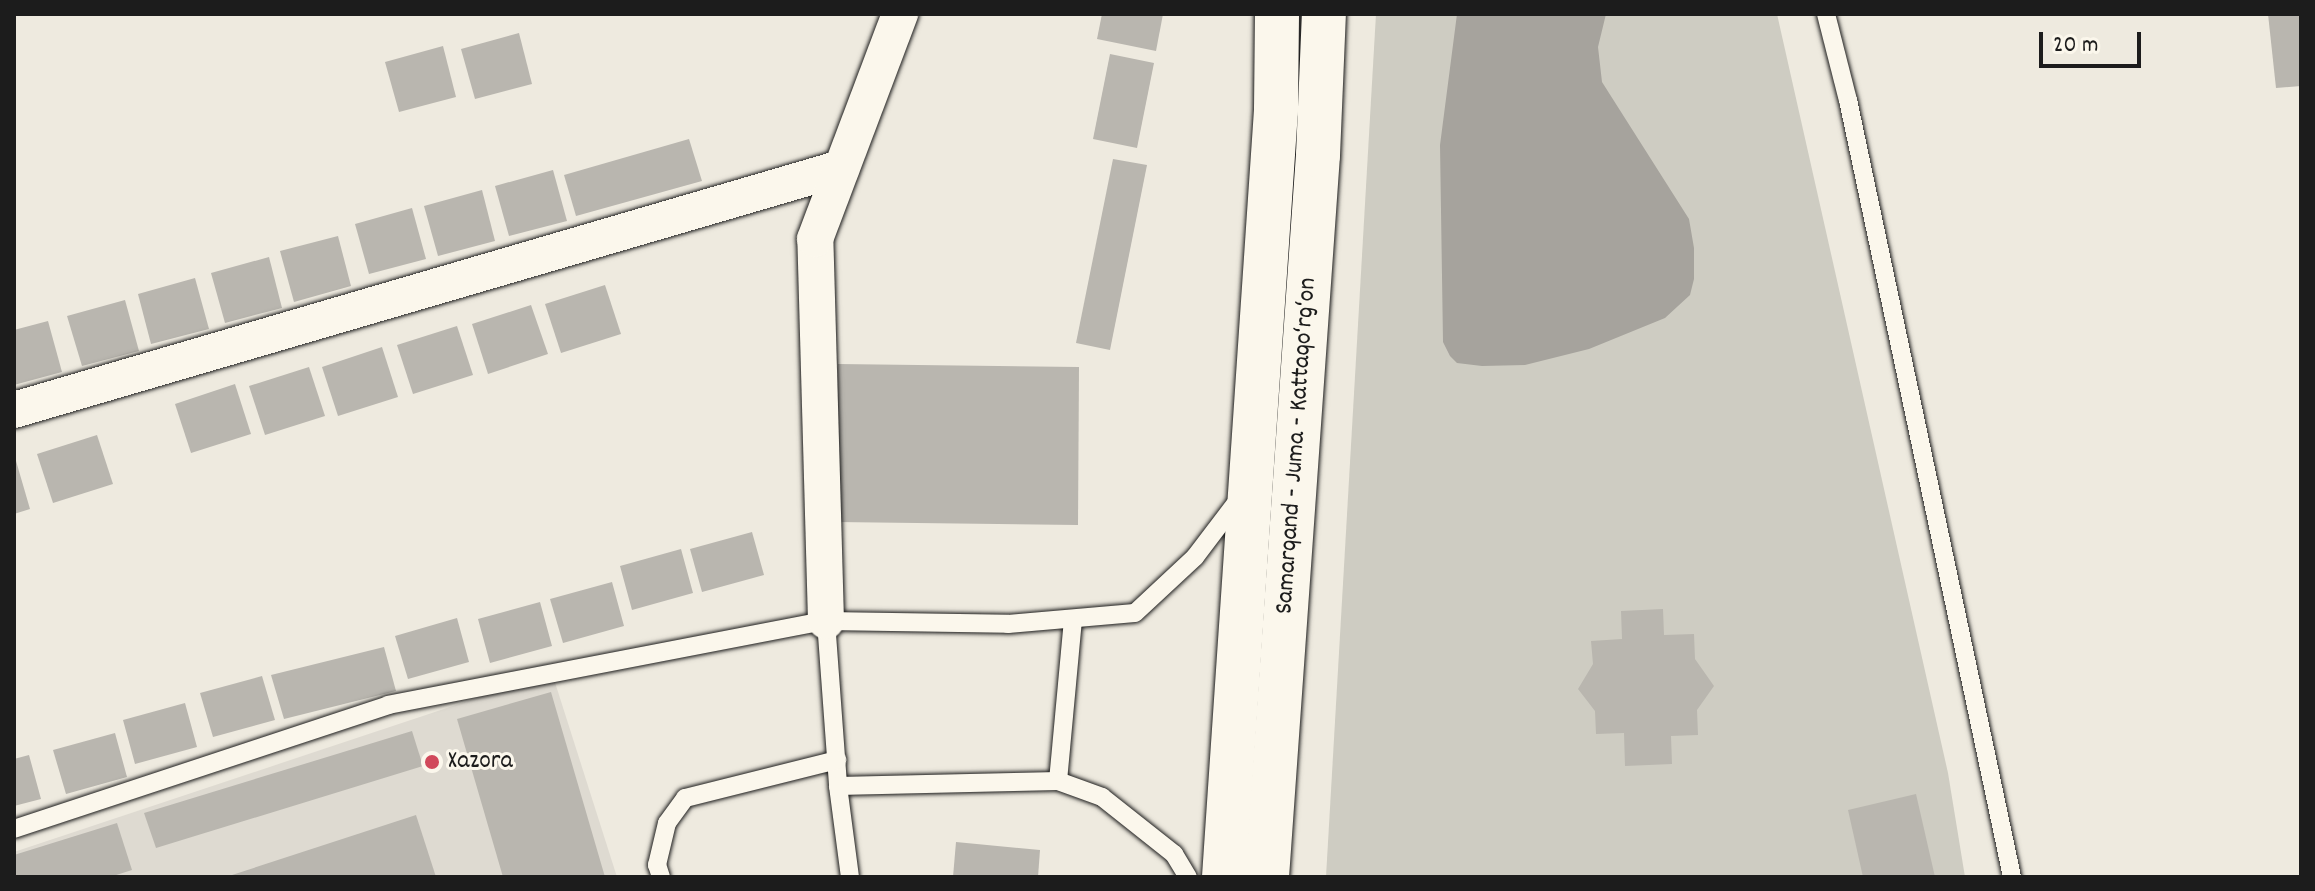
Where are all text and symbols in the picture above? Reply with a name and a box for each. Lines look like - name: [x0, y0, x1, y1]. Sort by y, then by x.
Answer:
- scale bar: [2043, 16, 2145, 66]
- text: 20 m: [2053, 29, 2099, 63]
- street label: Samarqand - Juma - Kattaqo‘rg‘on: [1270, 277, 1324, 615]
- place label: Xazora: [448, 746, 513, 778]
- marker: Xazora: [423, 753, 441, 771]

